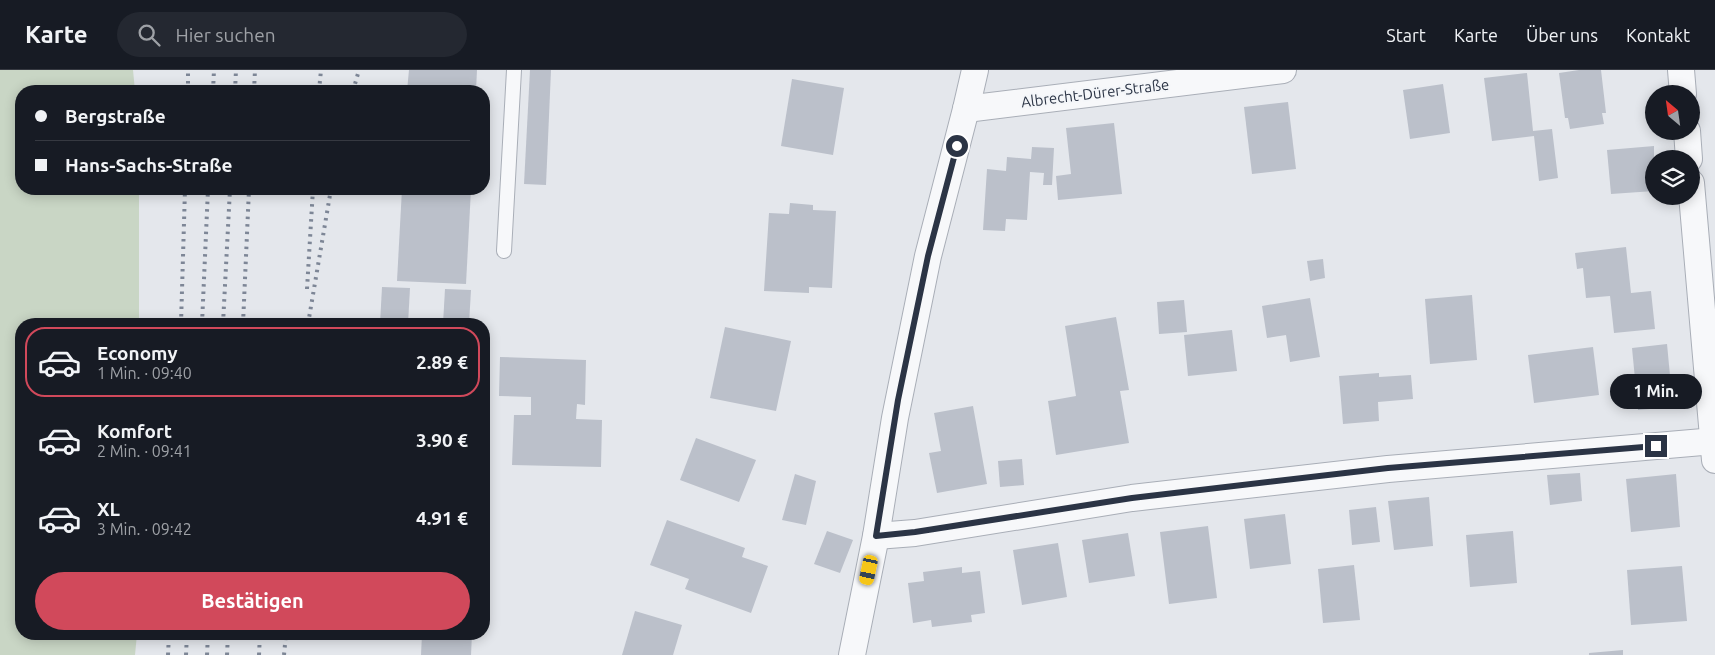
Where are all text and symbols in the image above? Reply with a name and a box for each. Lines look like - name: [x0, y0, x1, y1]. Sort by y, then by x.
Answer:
- search box: [117, 12, 467, 57]
- text: Karte: [25, 21, 87, 48]
- icon: search: [135, 21, 163, 49]
- text: Hier suchen: [175, 24, 276, 46]
- text: Start: [1386, 25, 1426, 45]
- text: Karte: [1454, 25, 1498, 45]
- text: Über uns: [1526, 25, 1598, 45]
- text: Kontakt: [1626, 25, 1690, 45]
- street label: Albrecht-Dürer-Straße: [1020, 75, 1170, 111]
- north arrow: [1645, 85, 1700, 140]
- map controls: [1645, 85, 1700, 205]
- text: Bergstraße: [65, 105, 166, 127]
- route start: [946, 135, 968, 157]
- button: layers: [1645, 150, 1700, 205]
- text: Hans-Sachs-Straße: [65, 154, 232, 176]
- icon: car: [37, 340, 82, 385]
- text: Economy: [97, 342, 178, 364]
- text: 2.89 €: [416, 351, 468, 373]
- text: 1 Min. · 09:40: [97, 364, 192, 382]
- callout: 1 Min.: [1610, 374, 1702, 408]
- text: 1 Min.: [1634, 382, 1678, 400]
- icon: car: [37, 418, 82, 463]
- text: Komfort: [97, 420, 172, 442]
- text: 3.90 €: [416, 429, 468, 451]
- route end: [1645, 435, 1667, 457]
- text: 2 Min. · 09:41: [97, 442, 192, 460]
- icon: car: [37, 496, 82, 541]
- text: XL: [97, 498, 120, 520]
- text: 4.91 €: [416, 507, 468, 529]
- text: 3 Min. · 09:42: [97, 520, 192, 538]
- car: [858, 554, 879, 586]
- button: Bestätigen: [35, 572, 470, 630]

